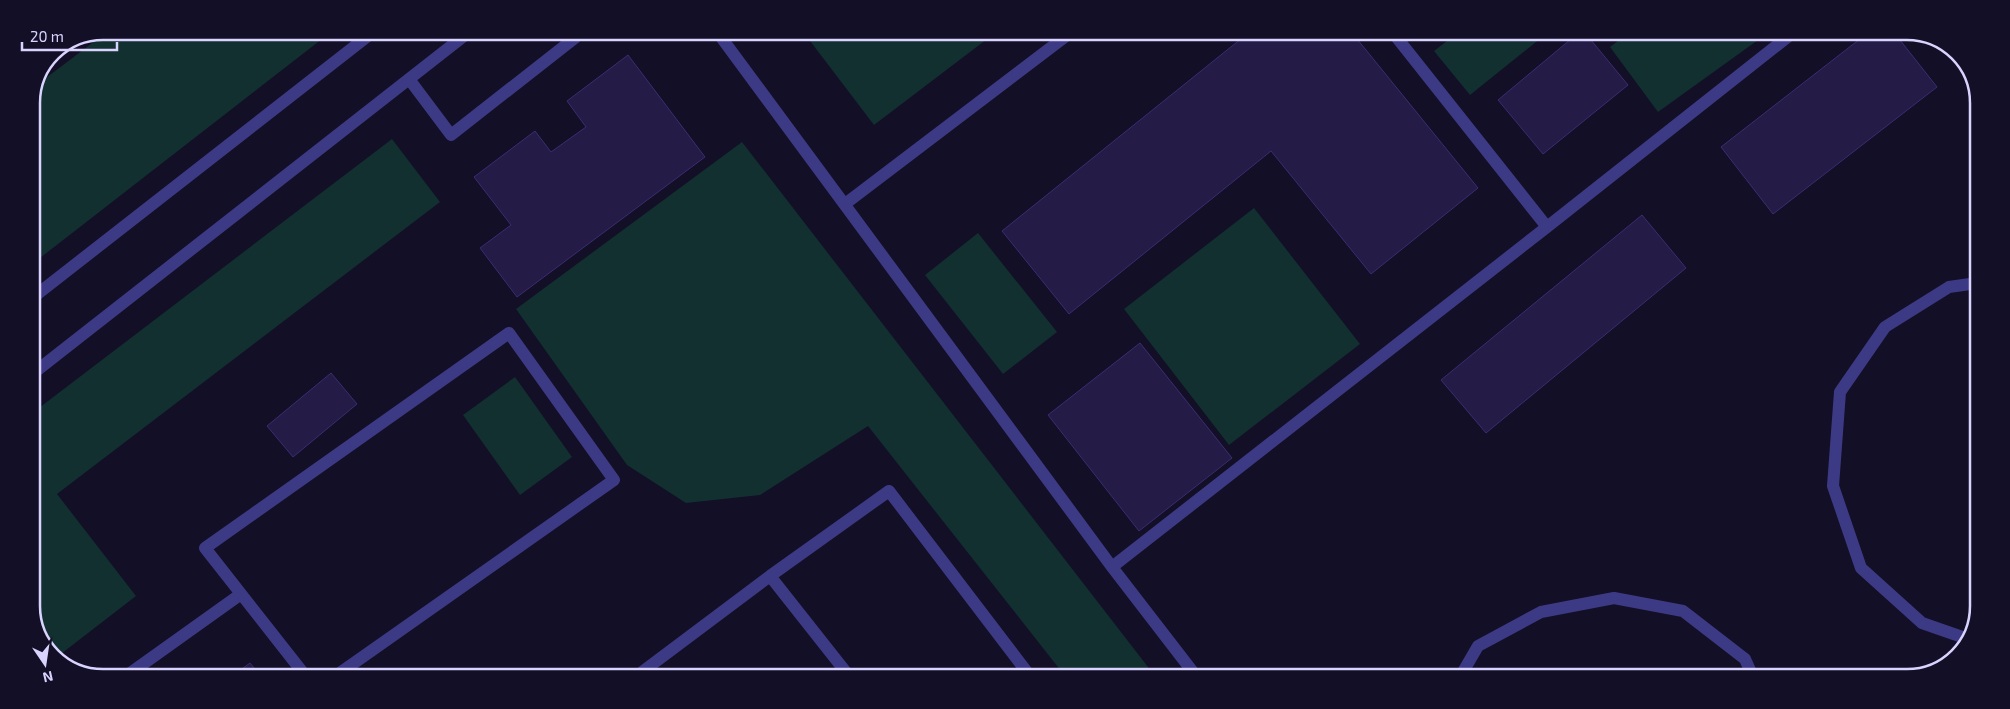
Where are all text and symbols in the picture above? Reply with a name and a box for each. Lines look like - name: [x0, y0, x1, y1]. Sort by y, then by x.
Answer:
- scale bar: [22, 20, 118, 52]
- text: 20 m: [30, 27, 64, 45]
- north arrow: [20, 639, 70, 689]
- text: N: [41, 668, 55, 687]

